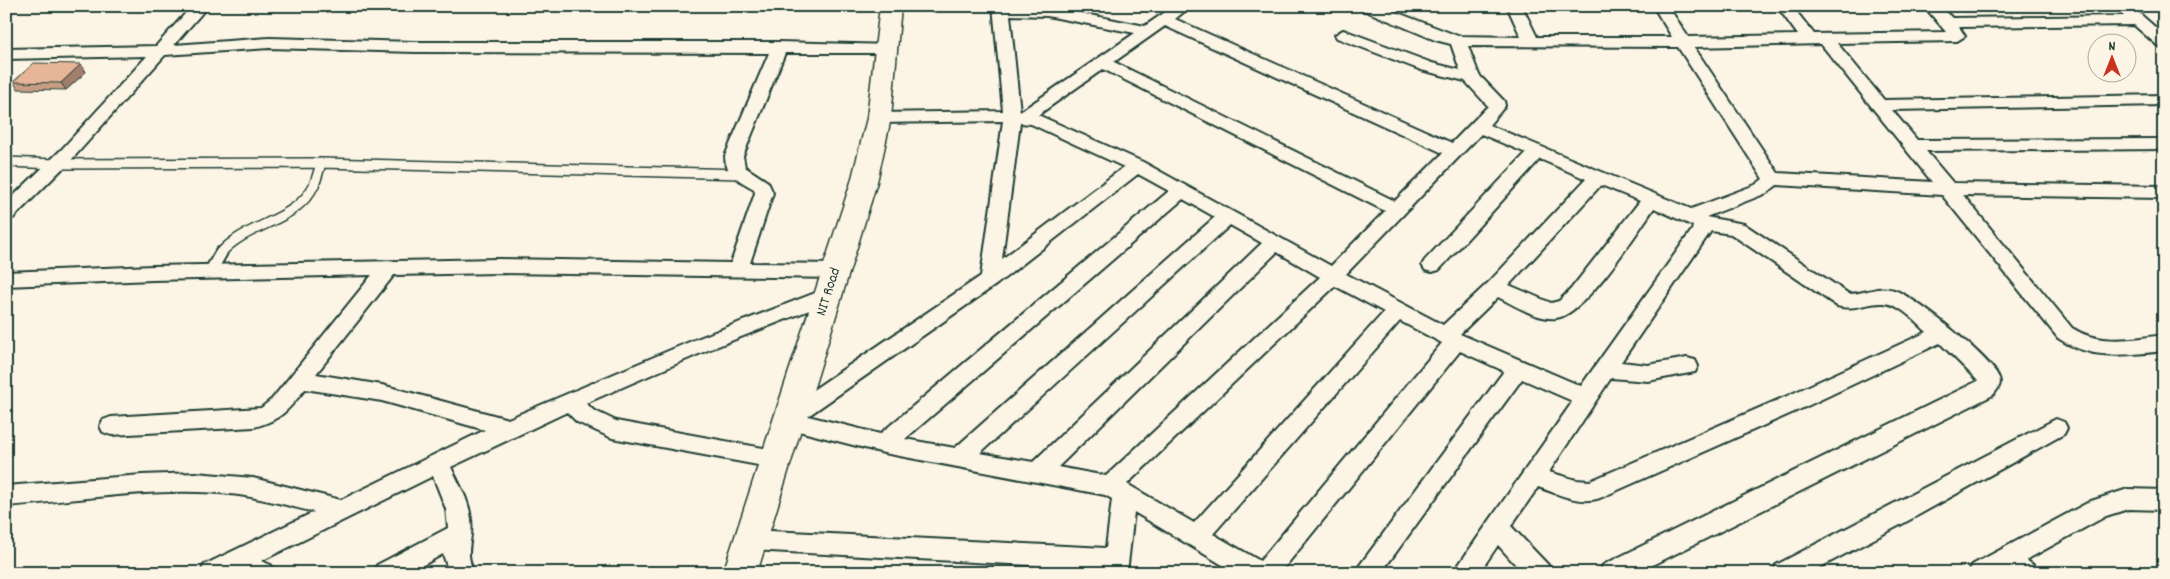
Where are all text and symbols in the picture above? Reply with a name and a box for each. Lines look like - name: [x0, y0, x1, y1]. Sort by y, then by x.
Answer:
- north arrow: [2088, 32, 2138, 82]
- text: N: [2109, 37, 2116, 57]
- street label: NIT Road: [811, 265, 847, 319]

